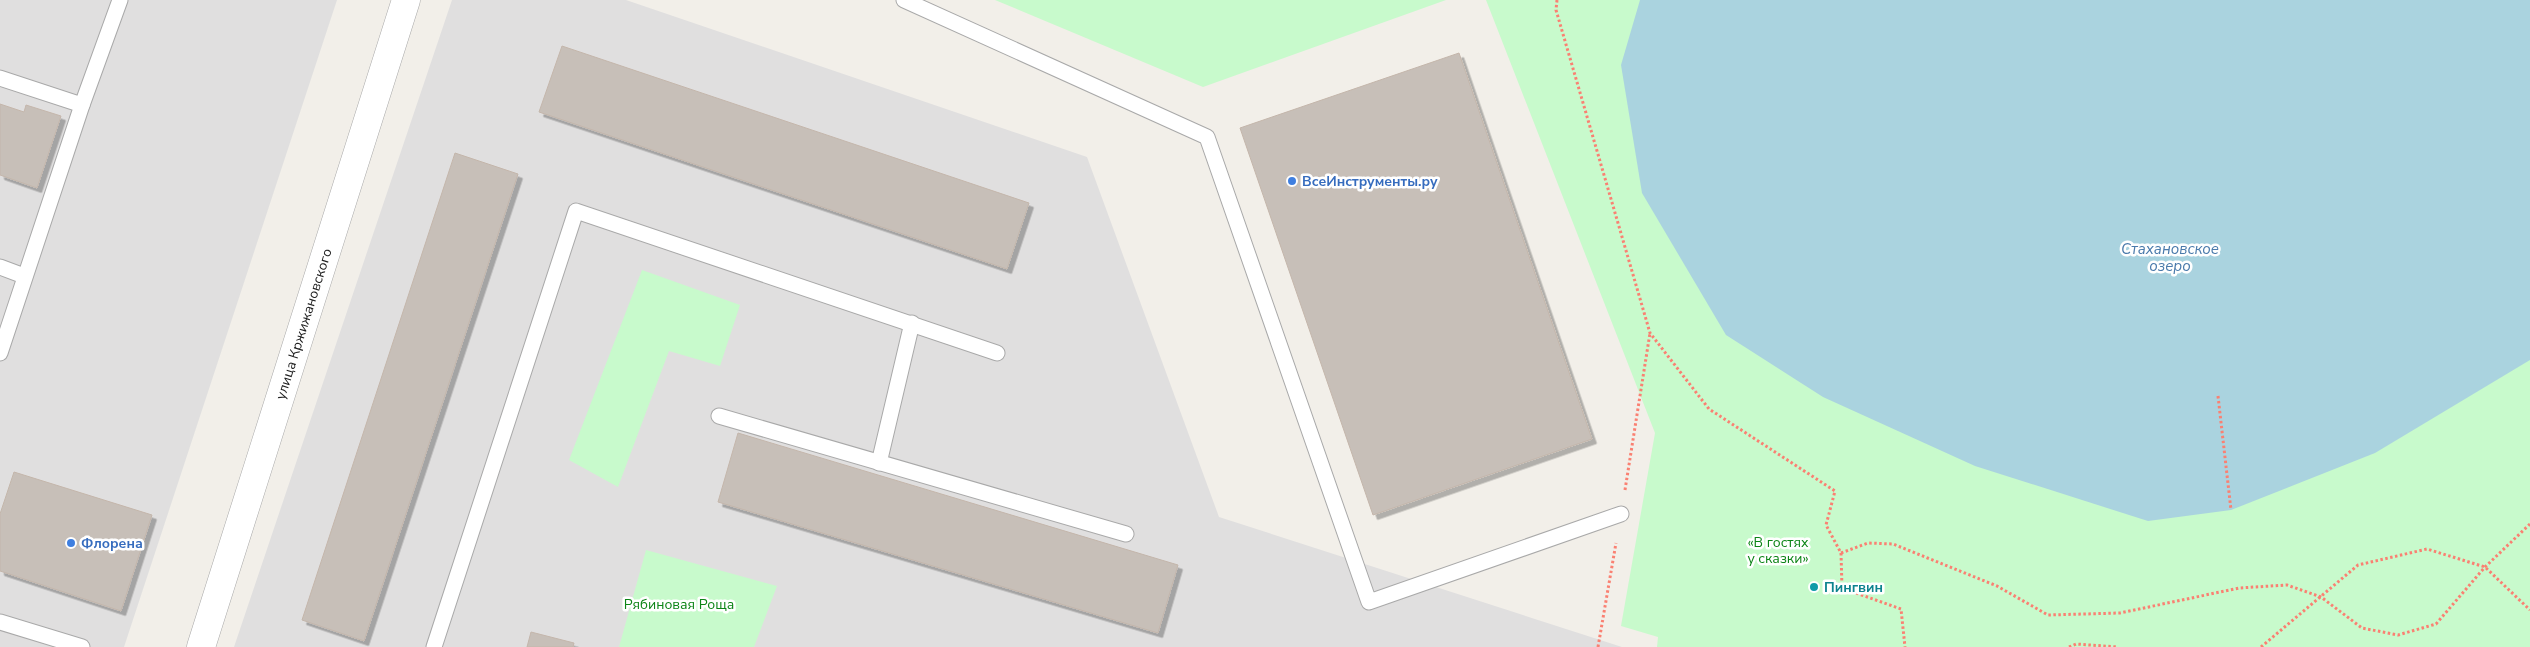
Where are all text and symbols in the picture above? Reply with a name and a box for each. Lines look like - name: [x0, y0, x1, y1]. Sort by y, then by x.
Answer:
- place label: ВсеИнструменты.ру: [1302, 172, 1438, 191]
- marker: ВсеИнструменты.ру: [1286, 175, 1298, 187]
- water label: Стахановское озеро: [2121, 239, 2219, 276]
- street label: улица Кржижановского: [271, 246, 337, 402]
- park label: «В гостях у сказки»: [1747, 533, 1809, 568]
- place label: Флорена: [81, 534, 143, 553]
- marker: Флорена: [65, 537, 77, 549]
- place label: Пингвин: [1824, 578, 1883, 597]
- marker: Пингвин: [1808, 581, 1820, 593]
- park label: Рябиновая Роща: [624, 595, 734, 614]

